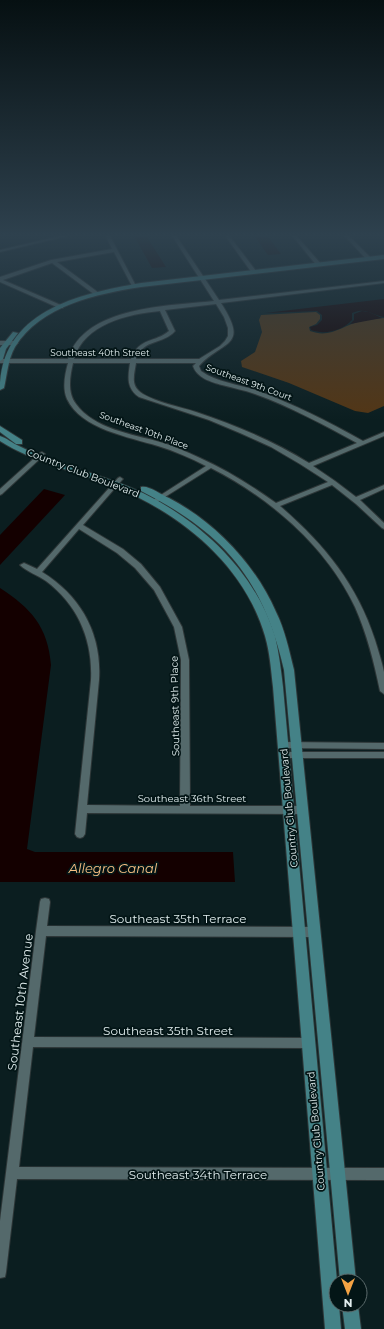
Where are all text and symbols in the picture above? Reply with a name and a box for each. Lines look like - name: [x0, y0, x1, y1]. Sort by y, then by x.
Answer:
- street label: Southeast 40th Street: [50, 347, 150, 358]
- street label: Southeast 9th Court: [204, 361, 294, 403]
- street label: Southeast 10th Place: [98, 409, 191, 451]
- street label: Country Club Boulevard: [25, 446, 141, 500]
- street label: Southeast 9th Place: [168, 656, 182, 756]
- street label: Country Club Boulevard: [277, 748, 301, 868]
- street label: Southeast 36th Street: [138, 792, 246, 805]
- water label: Allegro Canal: [68, 860, 158, 876]
- street label: Southeast 35th Terrace: [109, 911, 247, 926]
- street label: Southeast 10th Avenue: [4, 933, 36, 1071]
- street label: Southeast 35th Street: [103, 1023, 233, 1038]
- street label: Country Club Boulevard: [304, 1071, 328, 1191]
- street label: Southeast 34th Terrace: [129, 1167, 267, 1182]
- north arrow: [328, 1273, 368, 1313]
- text: N: [344, 1296, 352, 1310]

